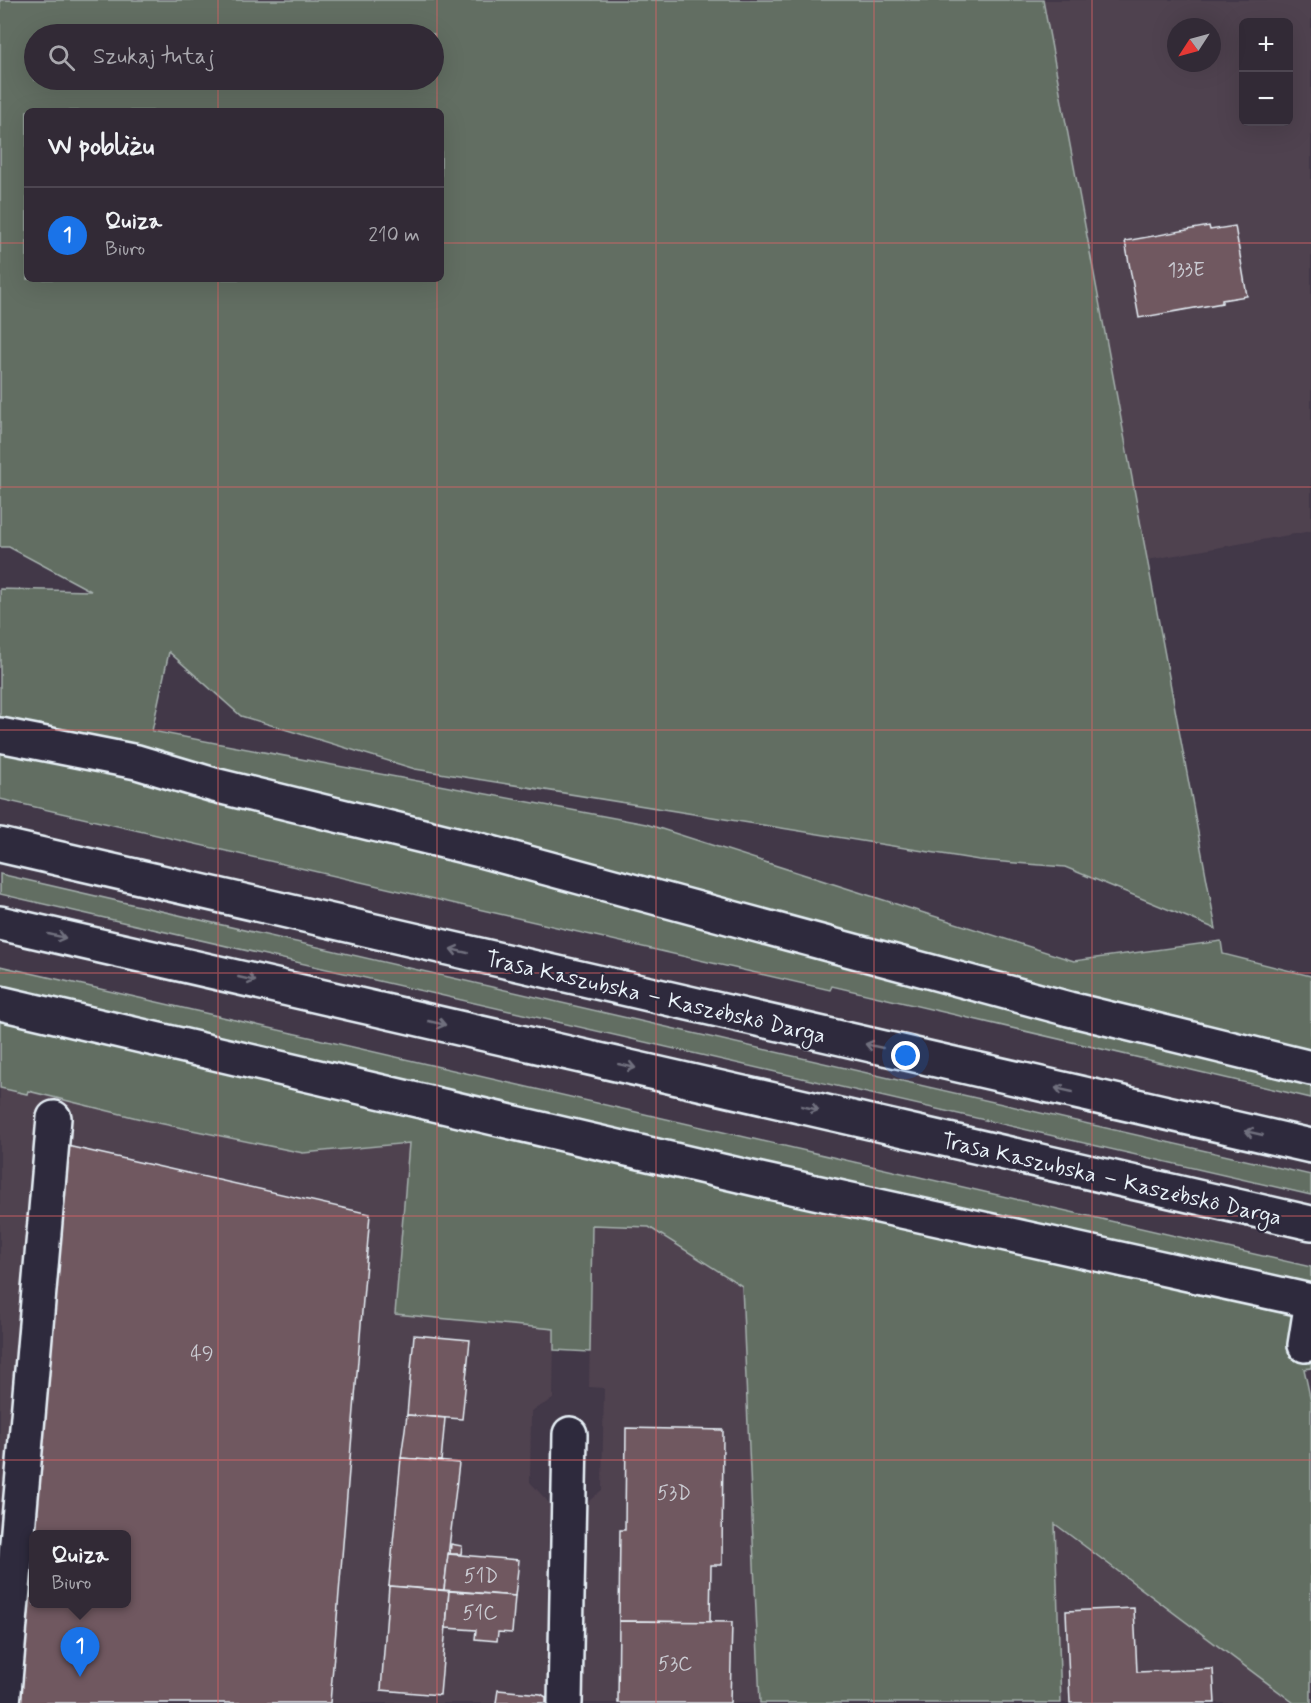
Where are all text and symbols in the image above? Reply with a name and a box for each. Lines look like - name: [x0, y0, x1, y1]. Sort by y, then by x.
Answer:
- north arrow: [1167, 18, 1221, 72]
- map controls: [1239, 18, 1293, 126]
- button: +: [1239, 18, 1293, 72]
- search box: [24, 24, 444, 90]
- icon: search: [45, 41, 78, 74]
- text: Szukaj tutaj: [93, 43, 215, 71]
- button: −: [1239, 72, 1293, 126]
- text: W pobliżu: [48, 130, 154, 164]
- text: Quiza: [105, 208, 162, 236]
- text: 1: [63, 222, 72, 249]
- text: 210 m: [368, 222, 420, 249]
- text: Biuro: [105, 236, 145, 263]
- house number: 133E: [1167, 257, 1205, 284]
- one-way arrow: [47, 930, 66, 942]
- one-way arrow: [449, 944, 468, 956]
- street label: Trasa Kaszubska – Kaszëbskô Darga: [482, 945, 828, 1054]
- one-way arrow: [237, 974, 256, 986]
- one-way arrow: [427, 1017, 446, 1029]
- one-way arrow: [865, 1040, 884, 1051]
- your location: [891, 1041, 920, 1070]
- one-way arrow: [617, 1061, 636, 1073]
- one-way arrow: [1055, 1083, 1074, 1095]
- one-way arrow: [800, 1103, 819, 1115]
- street label: Trasa Kaszubska – Kaszëbskô Darga: [938, 1127, 1284, 1236]
- one-way arrow: [1245, 1127, 1264, 1139]
- house number: 49: [190, 1341, 214, 1368]
- house number: 53D: [657, 1480, 691, 1507]
- popup: [29, 1530, 131, 1608]
- text: Quiza: [51, 1542, 109, 1570]
- house number: 51D: [464, 1563, 498, 1590]
- text: Biuro: [51, 1570, 92, 1597]
- house number: 51C: [463, 1600, 497, 1627]
- pin: 1: [60, 1628, 100, 1677]
- house number: 53C: [658, 1651, 692, 1678]

